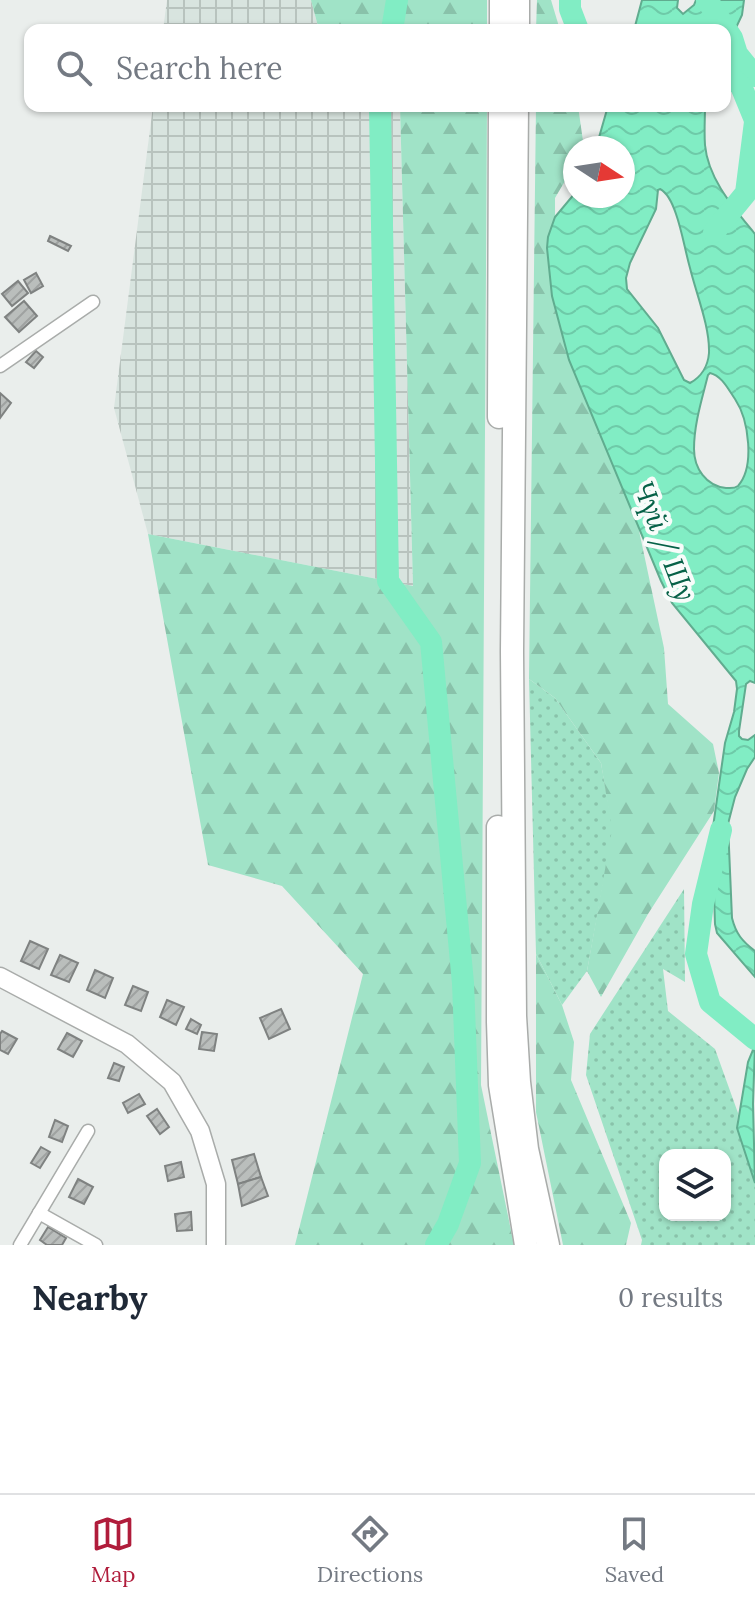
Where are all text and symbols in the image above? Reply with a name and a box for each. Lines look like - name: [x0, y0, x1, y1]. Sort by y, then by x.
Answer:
- search box: [24, 24, 731, 112]
- icon: search: [52, 46, 96, 90]
- text: Search here: [116, 49, 283, 87]
- north arrow: [563, 136, 635, 208]
- water label: Чүй / Шу: [626, 476, 704, 606]
- map controls: [659, 1149, 731, 1221]
- button: layers: [659, 1149, 731, 1221]
- text: Nearby: [32, 1276, 148, 1319]
- text: 0 results: [618, 1281, 723, 1314]
- tab: Map: [91, 1512, 135, 1588]
- tab: Directions: [317, 1512, 423, 1588]
- tab: Saved: [605, 1512, 664, 1588]

